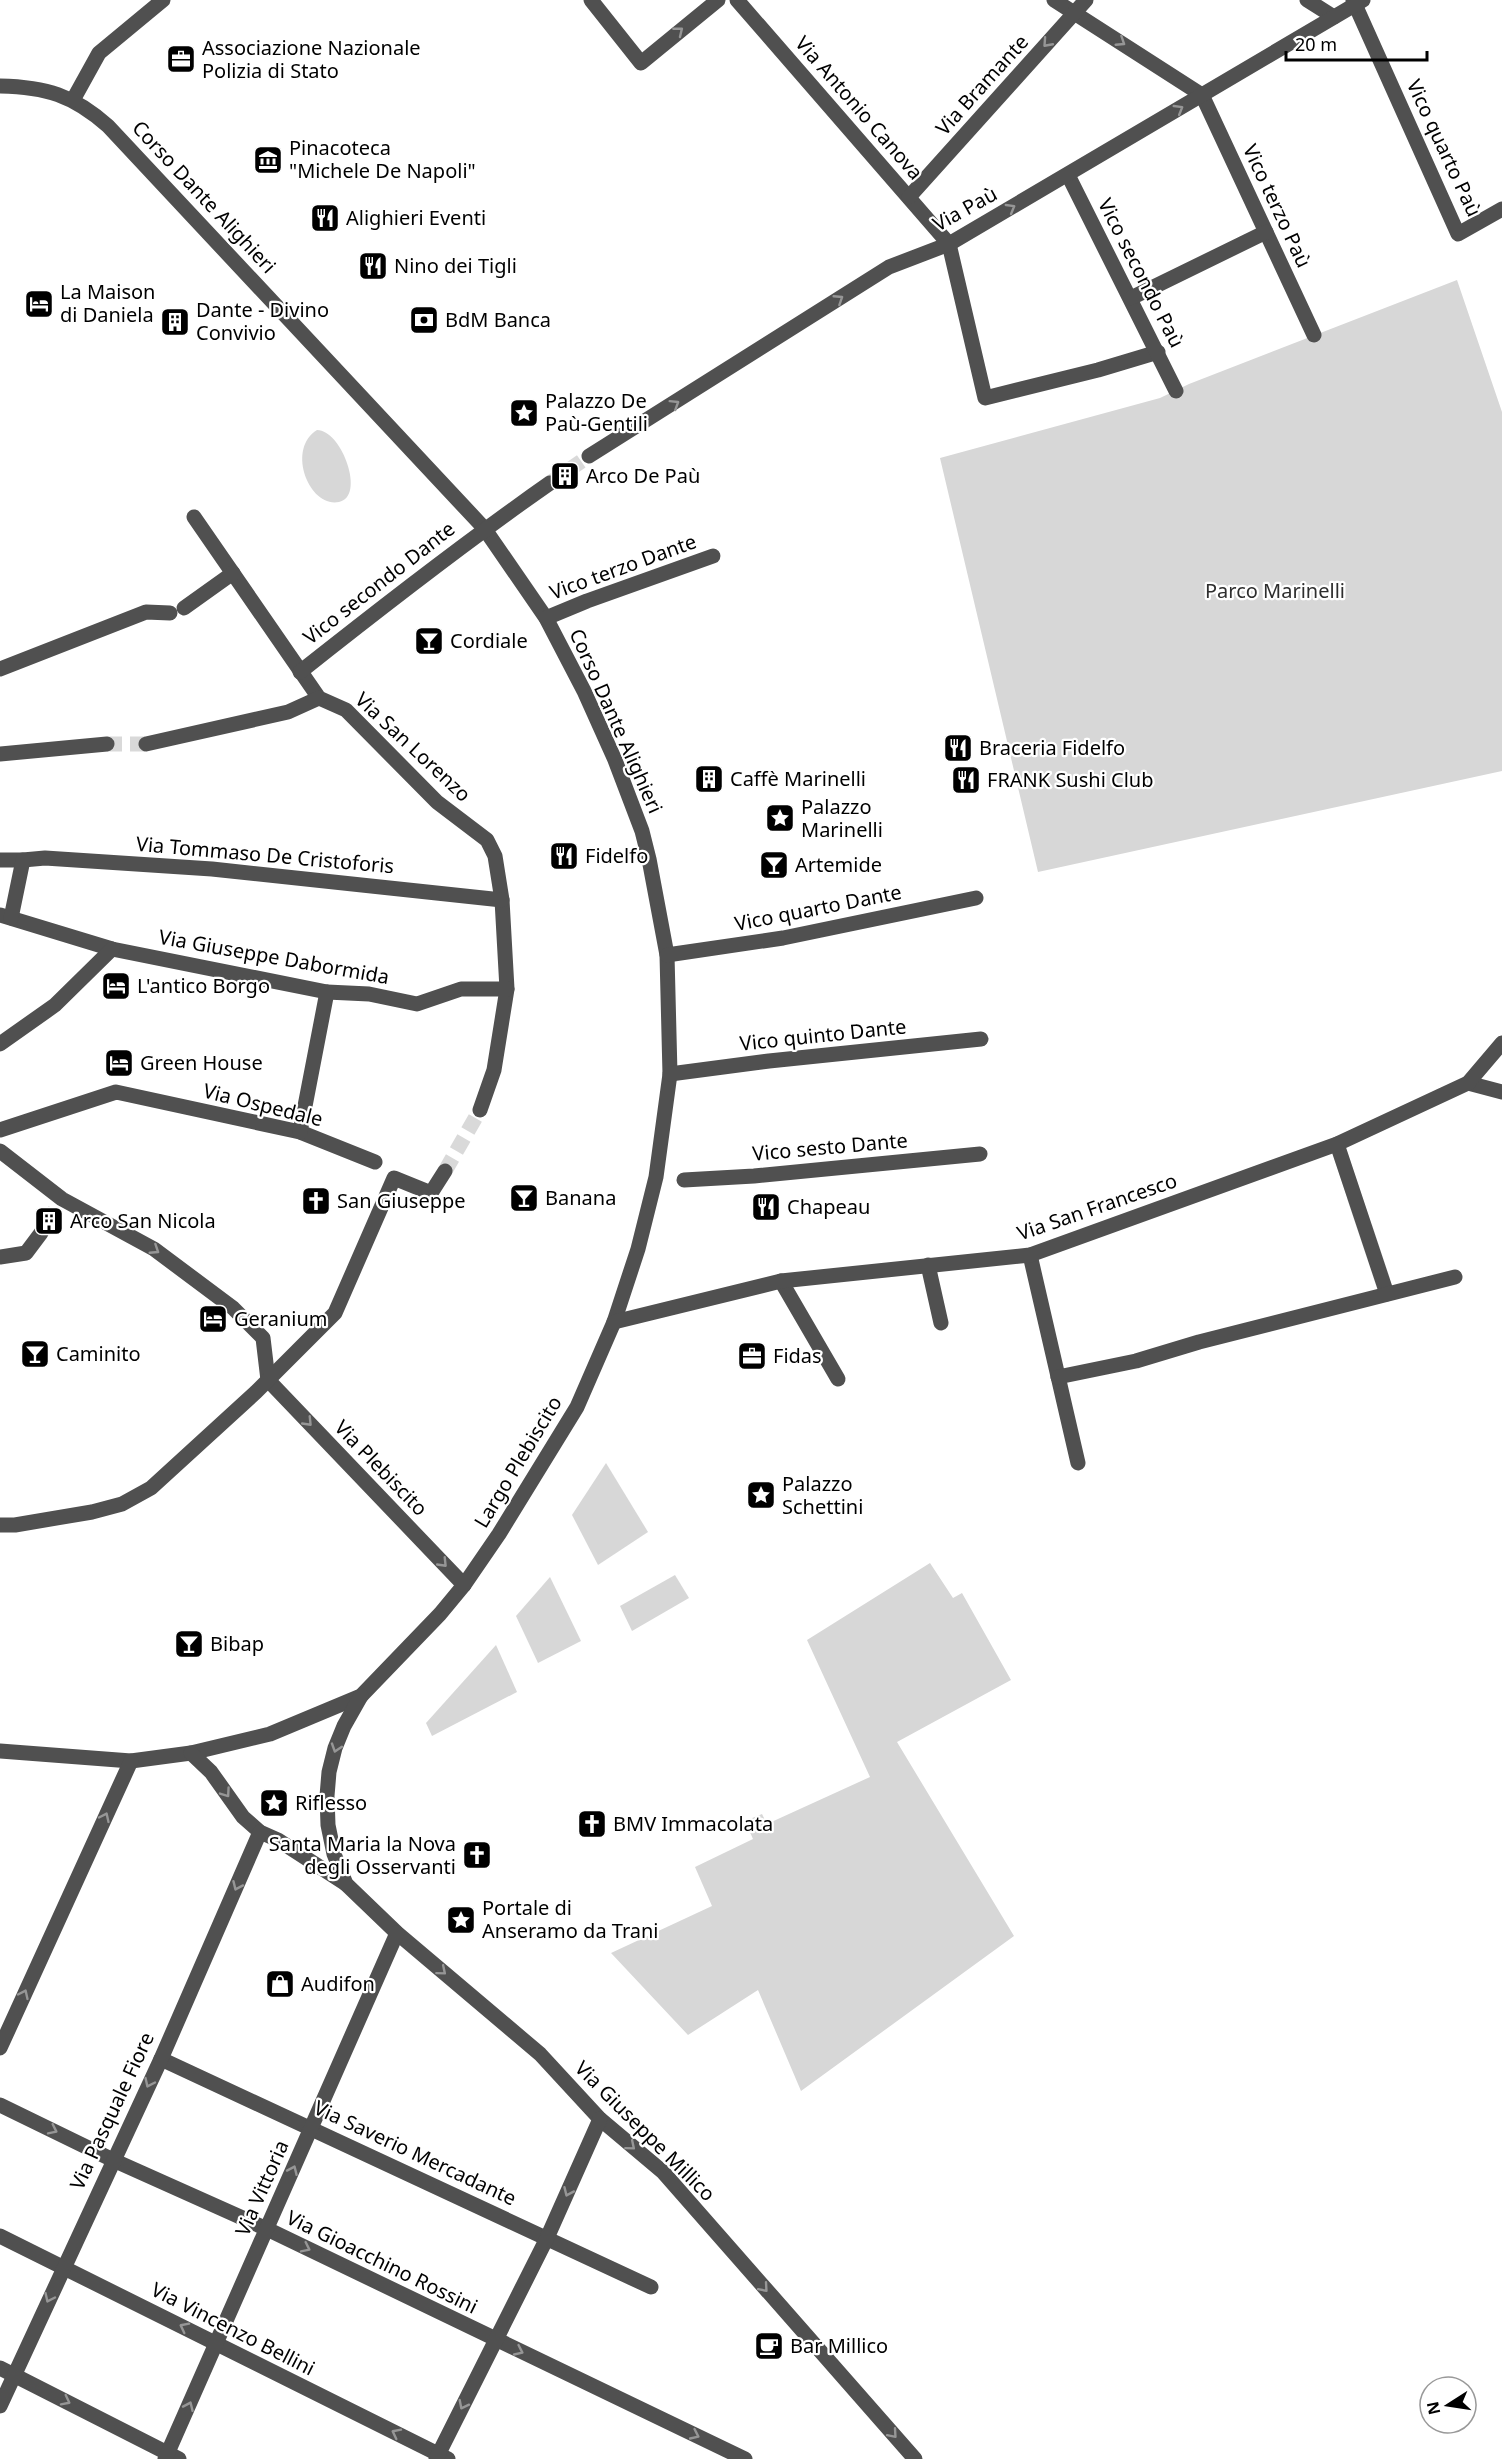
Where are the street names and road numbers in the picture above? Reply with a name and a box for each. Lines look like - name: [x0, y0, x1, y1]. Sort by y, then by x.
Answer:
- street label: Via Bramante: [929, 29, 1034, 141]
- street label: Via Antonio Canova: [789, 30, 929, 185]
- street label: Vico quarto Paù: [1401, 75, 1488, 221]
- street label: Corso Dante Alighieri: [127, 115, 282, 279]
- street label: Vico terzo Paù: [1237, 140, 1318, 272]
- street label: Via Paù: [928, 180, 1002, 237]
- street label: Vico secondo Paù: [1092, 193, 1191, 352]
- street label: Vico secondo Dante: [297, 515, 460, 650]
- street label: Vico terzo Dante: [546, 527, 700, 606]
- street label: Corso Dante Alighieri: [564, 624, 669, 817]
- street label: Via San Lorenzo: [350, 686, 477, 807]
- street label: Via Tommaso De Cristoforis: [135, 830, 395, 879]
- street label: Vico quarto Dante: [732, 878, 904, 937]
- street label: Via Giuseppe Dabormida: [157, 923, 391, 990]
- street label: Vico quinto Dante: [738, 1012, 908, 1057]
- street label: Via Ospedale: [201, 1077, 326, 1132]
- street label: Vico sesto Dante: [751, 1126, 909, 1167]
- street label: Via San Francesco: [1013, 1167, 1180, 1247]
- street label: Largo Plebiscito: [468, 1391, 568, 1533]
- street label: Via Plebiscito: [329, 1414, 434, 1521]
- street label: Via Pasquale Fiore: [63, 2028, 160, 2194]
- street label: Via Giuseppe Millico: [569, 2055, 721, 2207]
- street label: Via Saverio Mercadante: [310, 2094, 521, 2211]
- street label: Via Vittoria: [228, 2136, 295, 2240]
- street label: Via Gioacchino Rossini: [282, 2204, 482, 2320]
- street label: Via Vincenzo Bellini: [147, 2276, 320, 2382]

